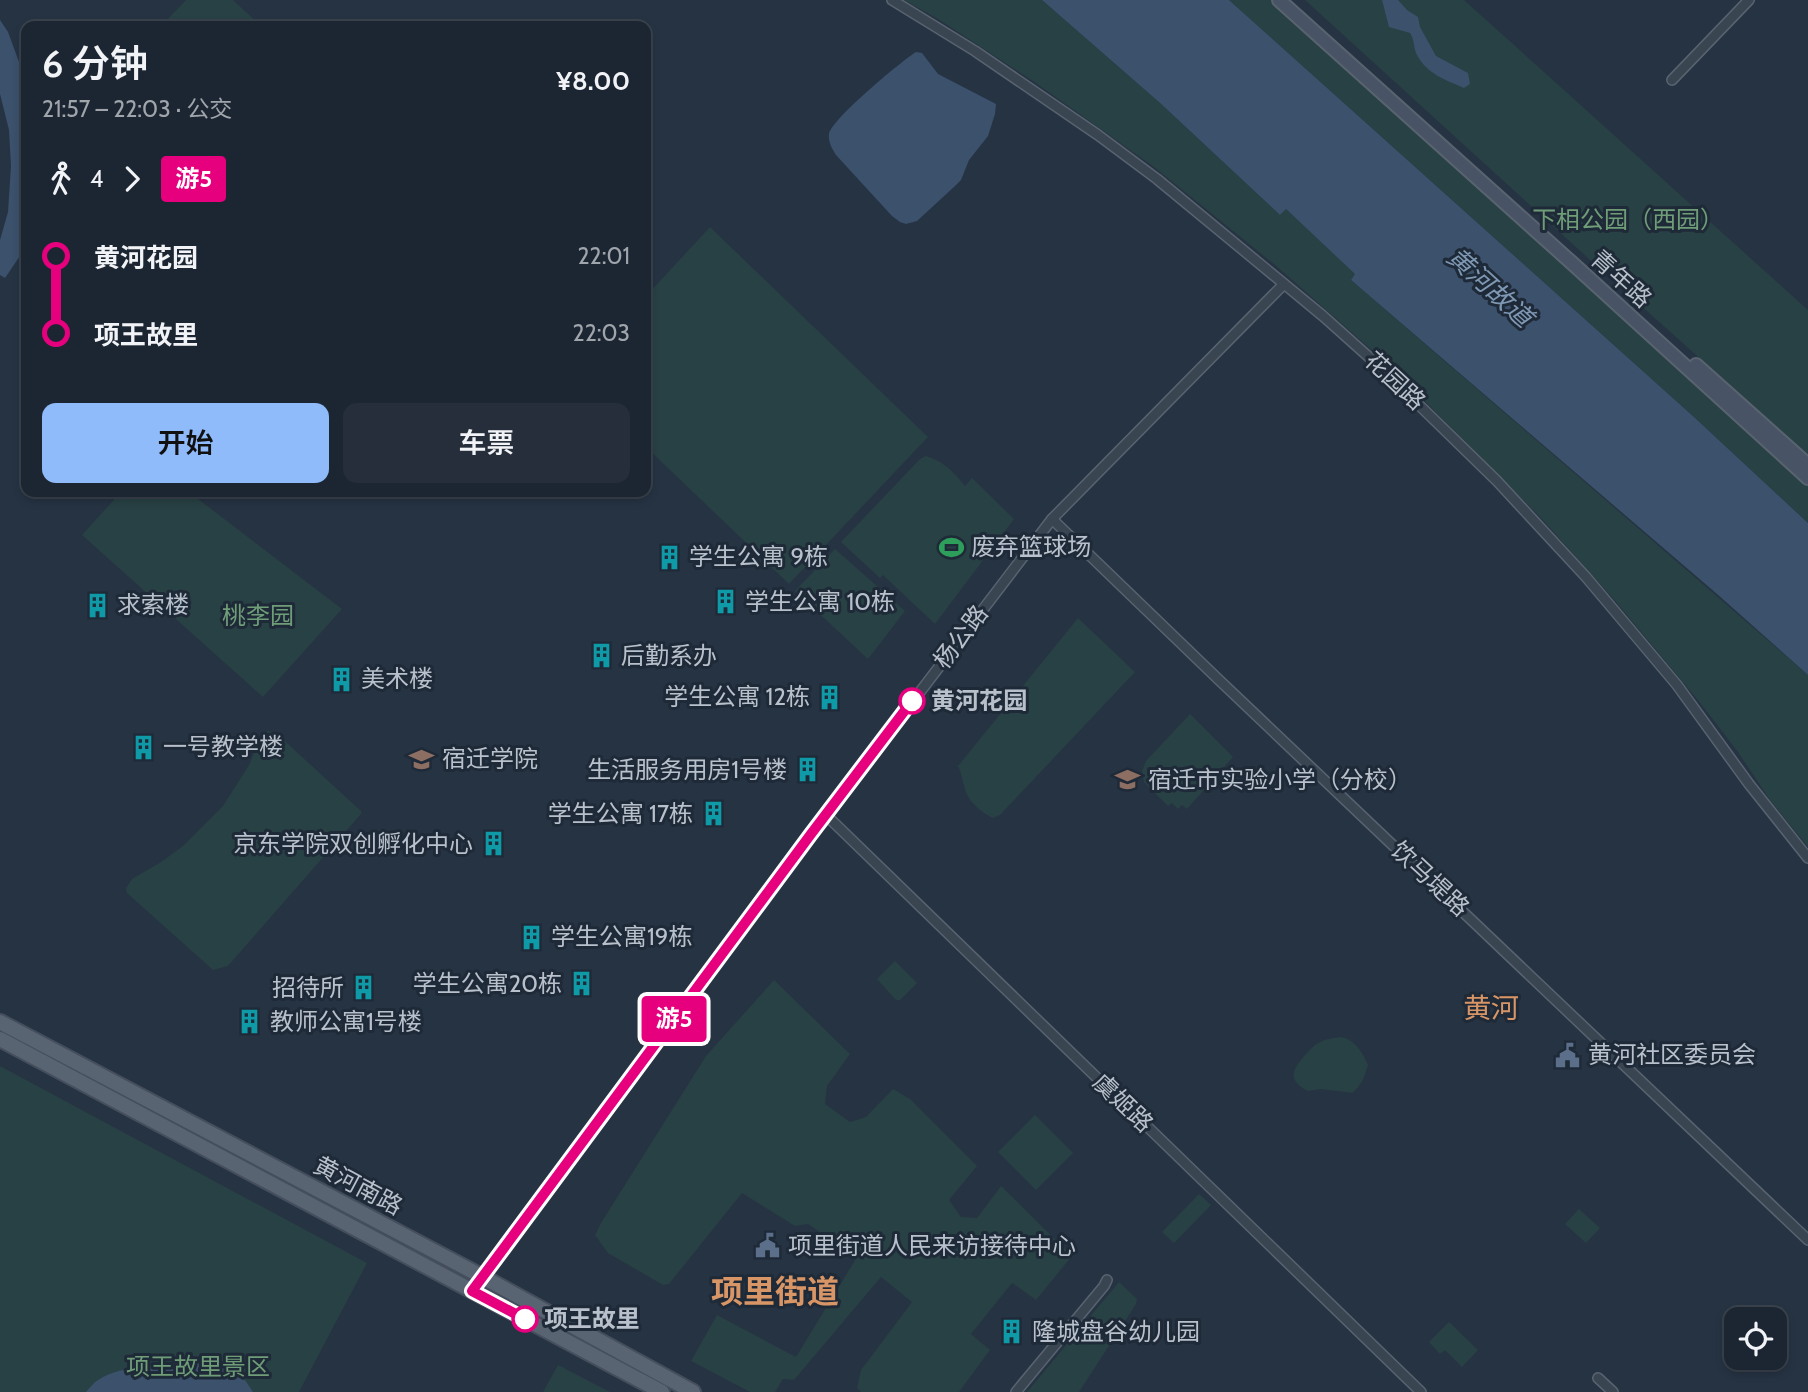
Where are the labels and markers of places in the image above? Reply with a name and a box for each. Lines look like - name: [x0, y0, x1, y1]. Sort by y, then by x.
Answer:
- place label: 废弃篮球场: [971, 532, 1091, 561]
- sports icon: 废弃篮球场: [937, 533, 965, 561]
- place label: 学生公寓 9栋: [689, 542, 828, 571]
- building icon: 学生公寓 9栋: [655, 543, 683, 571]
- place label: 学生公寓 10栋: [745, 587, 895, 616]
- building icon: 学生公寓 10栋: [711, 588, 739, 616]
- place label: 求索楼: [117, 590, 189, 619]
- building icon: 求索楼: [83, 591, 111, 619]
- place label: 后勤系办: [621, 641, 717, 670]
- building icon: 后勤系办: [587, 642, 615, 670]
- place label: 美术楼: [361, 664, 433, 693]
- building icon: 美术楼: [327, 665, 355, 693]
- place label: 学生公寓 12栋: [664, 682, 810, 711]
- building icon: 学生公寓 12栋: [816, 683, 844, 711]
- place label: 黄河花园: [931, 686, 1027, 715]
- marker: 黄河花园: [899, 688, 925, 714]
- place label: 一号教学楼: [163, 732, 283, 761]
- building icon: 一号教学楼: [129, 733, 157, 761]
- place label: 宿迁学院: [442, 744, 538, 773]
- school or university icon: 宿迁学院: [408, 745, 436, 773]
- place label: 生活服务用房1号楼: [587, 755, 787, 784]
- building icon: 生活服务用房1号楼: [793, 756, 821, 784]
- place label: 宿迁市实验小学（分校）: [1148, 765, 1412, 794]
- school or university icon: 宿迁市实验小学（分校）: [1114, 766, 1142, 794]
- place label: 学生公寓 17栋: [548, 799, 693, 828]
- building icon: 学生公寓 17栋: [699, 800, 727, 828]
- place label: 京东学院双创孵化中心: [233, 829, 473, 858]
- building icon: 京东学院双创孵化中心: [479, 830, 507, 858]
- place label: 学生公寓19栋: [551, 922, 692, 951]
- building icon: 学生公寓19栋: [517, 923, 545, 951]
- place label: 学生公寓20栋: [413, 969, 562, 998]
- building icon: 学生公寓20栋: [568, 970, 596, 998]
- place label: 招待所: [272, 973, 344, 1002]
- building icon: 招待所: [350, 974, 378, 1002]
- place label: 教师公寓1号楼: [270, 1007, 422, 1036]
- building icon: 教师公寓1号楼: [236, 1008, 264, 1036]
- place label: 黄河社区委员会: [1588, 1040, 1756, 1069]
- public building icon: 黄河社区委员会: [1554, 1041, 1582, 1069]
- place label: 项里街道人民来访接待中心: [788, 1231, 1076, 1260]
- public building icon: 项里街道人民来访接待中心: [754, 1232, 782, 1260]
- place label: 项王故里: [544, 1304, 640, 1333]
- marker: 项王故里: [512, 1306, 538, 1332]
- place label: 隆城盘谷幼儿园: [1032, 1317, 1200, 1346]
- building icon: 隆城盘谷幼儿园: [998, 1318, 1026, 1346]

